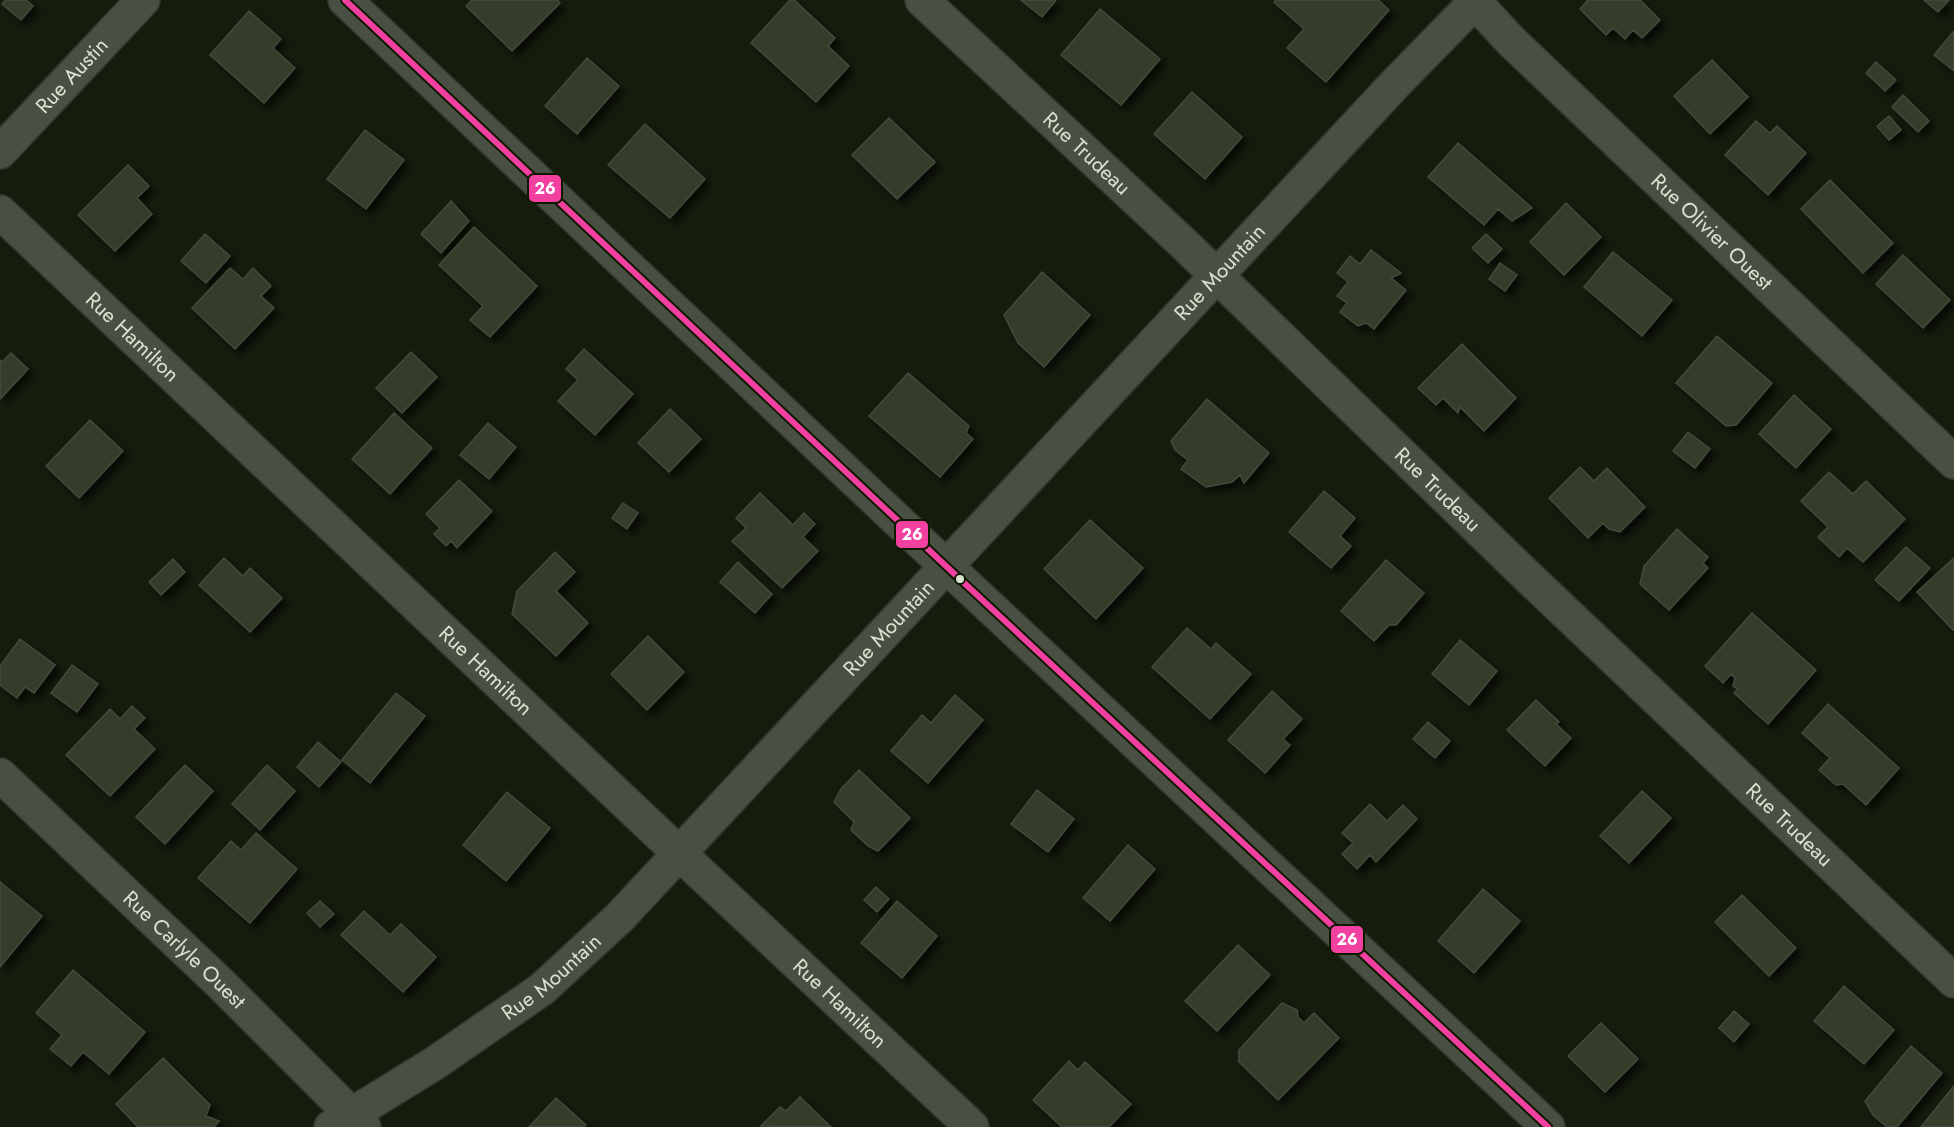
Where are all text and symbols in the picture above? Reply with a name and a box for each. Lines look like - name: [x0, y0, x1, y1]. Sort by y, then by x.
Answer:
- street label: Rue Austin: [29, 31, 115, 120]
- street label: Rue Trudeau: [1036, 105, 1137, 202]
- street label: Rue Olivier Ouest: [1644, 167, 1779, 297]
- line badge: 26: [528, 174, 562, 203]
- text: 26: [534, 177, 556, 200]
- street label: Rue Mountain: [1167, 217, 1272, 327]
- street label: Rue Hamilton: [79, 285, 186, 389]
- street label: Rue Trudeau: [1388, 440, 1488, 539]
- line badge: 26: [895, 520, 929, 549]
- text: 26: [901, 523, 923, 546]
- street label: Rue Mountain: [836, 573, 941, 683]
- unlabelled marker: [954, 573, 966, 585]
- street label: Rue Hamilton: [432, 619, 539, 722]
- street label: Rue Trudeau: [1739, 776, 1840, 874]
- street label: Rue Carlyle Ouest: [116, 884, 253, 1016]
- line badge: 26: [1330, 925, 1364, 954]
- street label: Rue Mountain: [495, 927, 608, 1028]
- text: 26: [1336, 928, 1358, 951]
- street label: Rue Hamilton: [786, 952, 894, 1055]

